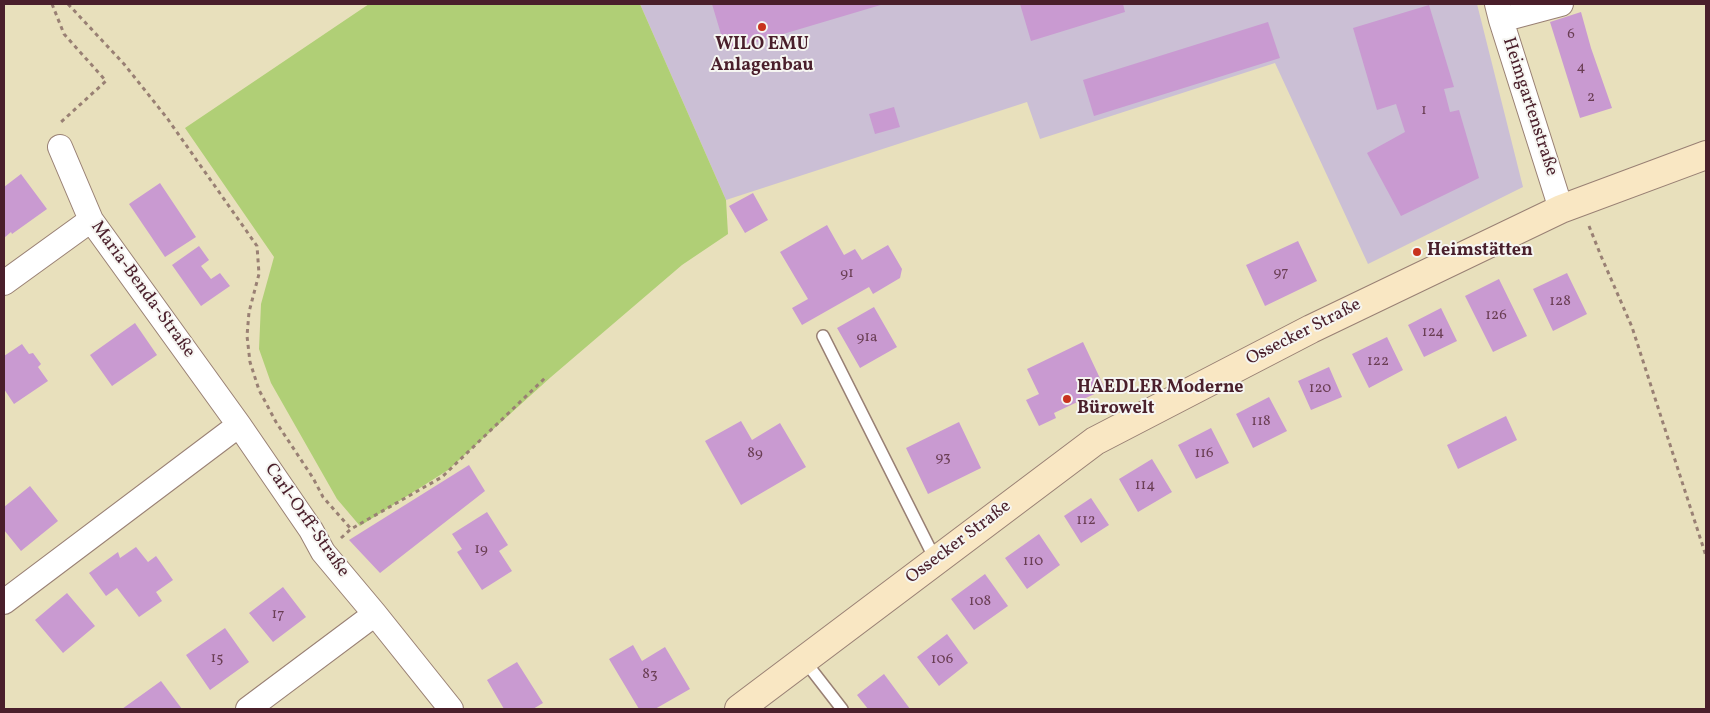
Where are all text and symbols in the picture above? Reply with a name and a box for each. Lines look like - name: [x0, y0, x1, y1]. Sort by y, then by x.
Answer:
- marker: WILO EMU Anlagenbau: [756, 21, 768, 33]
- house number: 6: [1567, 26, 1575, 44]
- place label: WILO EMU Anlagenbau: [711, 35, 813, 78]
- street label: Heimgartenstraße: [1496, 35, 1562, 179]
- house number: 4: [1577, 59, 1585, 77]
- house number: 2: [1587, 89, 1595, 107]
- house number: 1: [1421, 102, 1427, 120]
- street label: Maria-Benda-Straße: [85, 217, 199, 363]
- place label: Heimstätten: [1427, 241, 1533, 263]
- marker: Heimstätten: [1411, 246, 1423, 258]
- house number: 97: [1273, 264, 1289, 282]
- house number: 91: [840, 265, 854, 283]
- house number: 128: [1549, 293, 1571, 311]
- street label: Ossecker Straße: [1243, 295, 1365, 371]
- house number: 126: [1485, 307, 1507, 325]
- house number: 124: [1422, 324, 1444, 342]
- house number: 91a: [856, 329, 878, 347]
- house number: 122: [1367, 353, 1389, 371]
- place label: HAEDLER Moderne Bürowelt: [1077, 378, 1243, 420]
- house number: 120: [1309, 380, 1331, 398]
- marker: HAEDLER Moderne Bürowelt: [1061, 393, 1073, 405]
- house number: 118: [1251, 413, 1271, 431]
- house number: 89: [747, 445, 763, 463]
- house number: 116: [1194, 445, 1214, 463]
- house number: 93: [935, 449, 951, 467]
- street label: Carl-Orff-Straße: [259, 460, 353, 582]
- house number: 114: [1135, 477, 1155, 495]
- street label: Ossecker Straße: [902, 496, 1016, 590]
- house number: 112: [1076, 512, 1096, 530]
- house number: 19: [474, 541, 488, 559]
- house number: 110: [1023, 553, 1043, 571]
- house number: 108: [969, 593, 991, 611]
- house number: 17: [271, 606, 285, 624]
- house number: 15: [210, 650, 224, 668]
- house number: 106: [931, 651, 953, 669]
- house number: 83: [642, 666, 658, 684]

